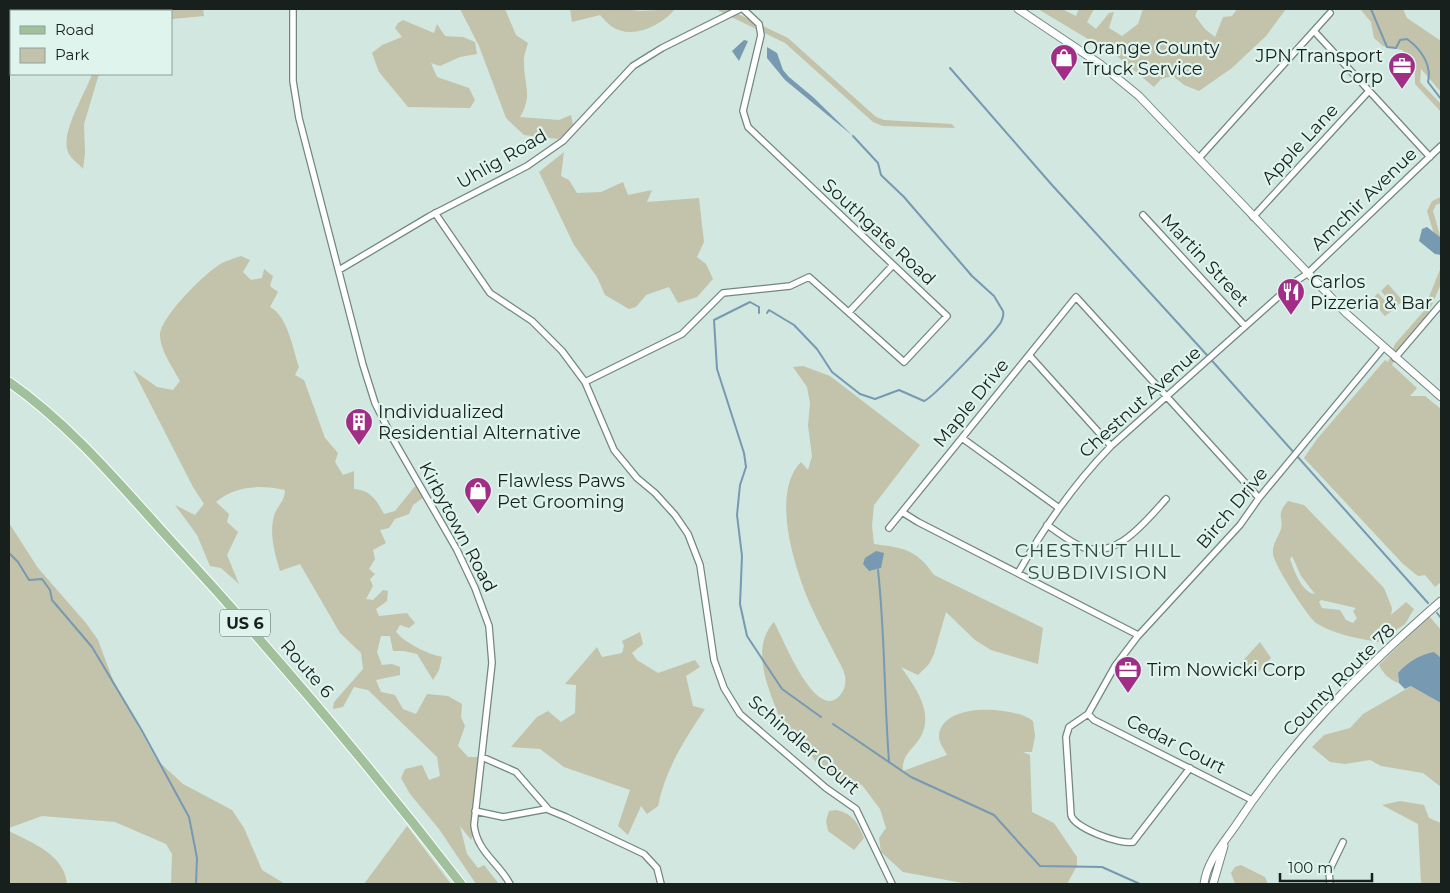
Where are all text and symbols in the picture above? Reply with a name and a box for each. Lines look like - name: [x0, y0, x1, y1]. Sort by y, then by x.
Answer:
- legend: [10, 10, 172, 75]
- text: Road: [55, 20, 94, 39]
- place label: Orange County Truck Service: [1083, 37, 1220, 80]
- shop icon: Orange County Truck Service: [1049, 43, 1079, 82]
- text: Park: [55, 45, 89, 64]
- place label: JPN Transport Corp: [1254, 45, 1383, 88]
- office icon: JPN Transport Corp: [1387, 51, 1417, 90]
- street label: Apple Lane: [1257, 99, 1343, 189]
- street label: Uhlig Road: [453, 124, 551, 194]
- street label: Amchir Avenue: [1306, 143, 1422, 255]
- street label: Southgate Road: [818, 174, 940, 290]
- street label: Martin Street: [1156, 209, 1254, 311]
- place label: Carlos Pizzeria & Bar: [1310, 271, 1432, 314]
- restaurant icon: Carlos Pizzeria & Bar: [1276, 277, 1306, 316]
- street label: Chestnut Avenue: [1075, 342, 1205, 462]
- street label: Maple Drive: [929, 354, 1013, 452]
- place label: Individualized Residential Alternative: [378, 401, 581, 444]
- building icon: Individualized Residential Alternative: [344, 407, 374, 446]
- street label: Kirbytown Road: [414, 458, 502, 596]
- street label: Birch Drive: [1192, 463, 1272, 553]
- place label: Flawless Paws Pet Grooming: [497, 470, 625, 513]
- shop icon: Flawless Paws Pet Grooming: [463, 476, 493, 515]
- district label: CHESTNUT HILL SUBDIVISION: [1015, 539, 1181, 584]
- road number: US 6: [220, 610, 270, 636]
- street label: County Route 78: [1278, 619, 1400, 741]
- street label: Route 6: [276, 635, 338, 703]
- office icon: Tim Nowicki Corp: [1113, 655, 1143, 694]
- place label: Tim Nowicki Corp: [1147, 659, 1306, 681]
- street label: Schindler Court: [744, 691, 864, 799]
- street label: Cedar Court: [1123, 710, 1229, 778]
- scale bar: [1280, 850, 1372, 882]
- text: 100 m: [1288, 858, 1333, 877]

